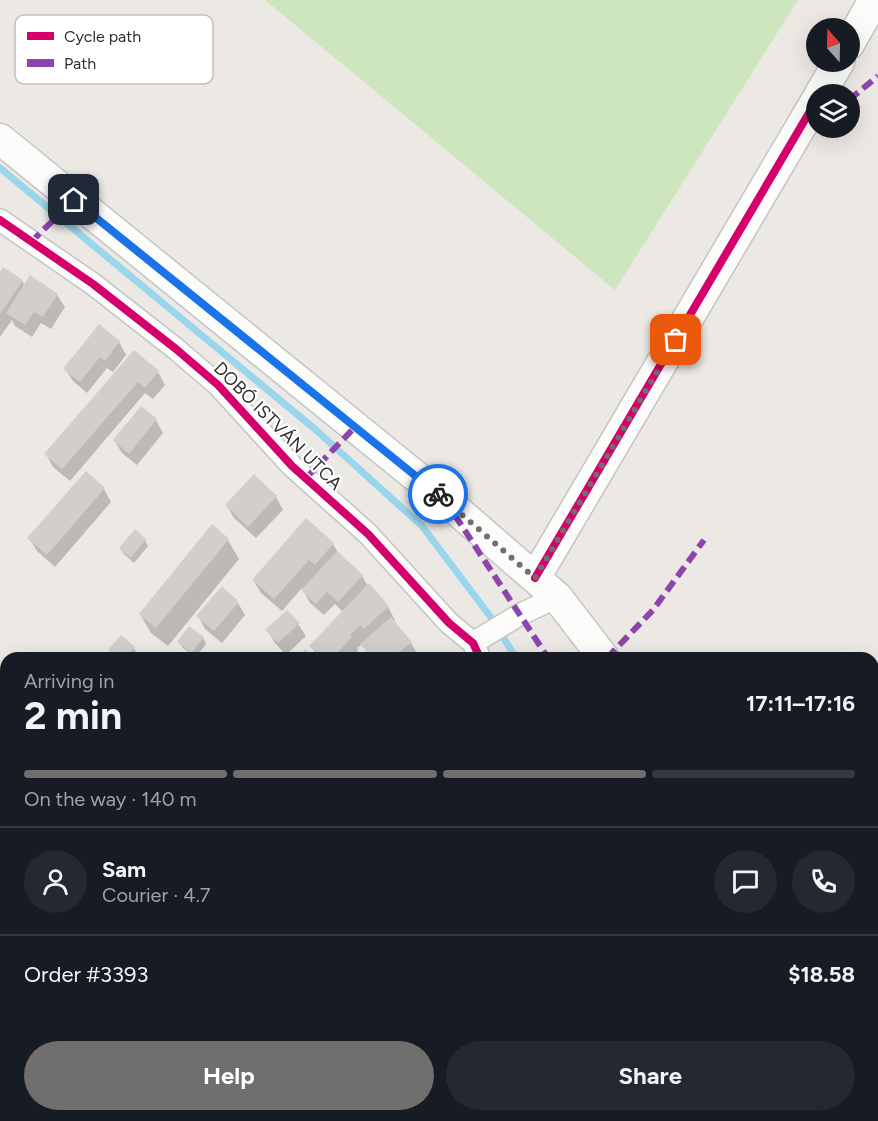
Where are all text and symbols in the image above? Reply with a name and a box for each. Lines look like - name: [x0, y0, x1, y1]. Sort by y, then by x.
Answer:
- legend: [15, 15, 213, 84]
- north arrow: [806, 18, 860, 72]
- map controls: [806, 18, 860, 138]
- text: Cycle path: [64, 27, 141, 46]
- text: Path: [64, 54, 96, 73]
- button: layers: [806, 84, 860, 138]
- pin: [48, 174, 99, 225]
- icon: home: [57, 183, 90, 216]
- pin: [650, 314, 701, 365]
- icon: bag: [659, 323, 692, 356]
- street label: DOBÓ ISTVÁN UTCA: [209, 357, 347, 495]
- courier: [408, 464, 468, 524]
- icon: bike: [422, 478, 455, 511]
- text: Arriving in: [24, 669, 114, 693]
- text: 17:11–17:16: [746, 690, 855, 717]
- text: 2 min: [24, 692, 122, 739]
- text: On the way · 140 m: [24, 787, 197, 811]
- button: person: [24, 850, 87, 913]
- button: chat: [714, 850, 777, 913]
- button: phone: [792, 850, 855, 913]
- text: Sam: [102, 856, 146, 883]
- text: Courier · 4.7: [102, 883, 211, 907]
- text: Order #3393: [24, 961, 148, 988]
- text: $18.58: [788, 961, 855, 988]
- button: Help: [24, 1041, 434, 1110]
- button: Share: [446, 1041, 855, 1110]

